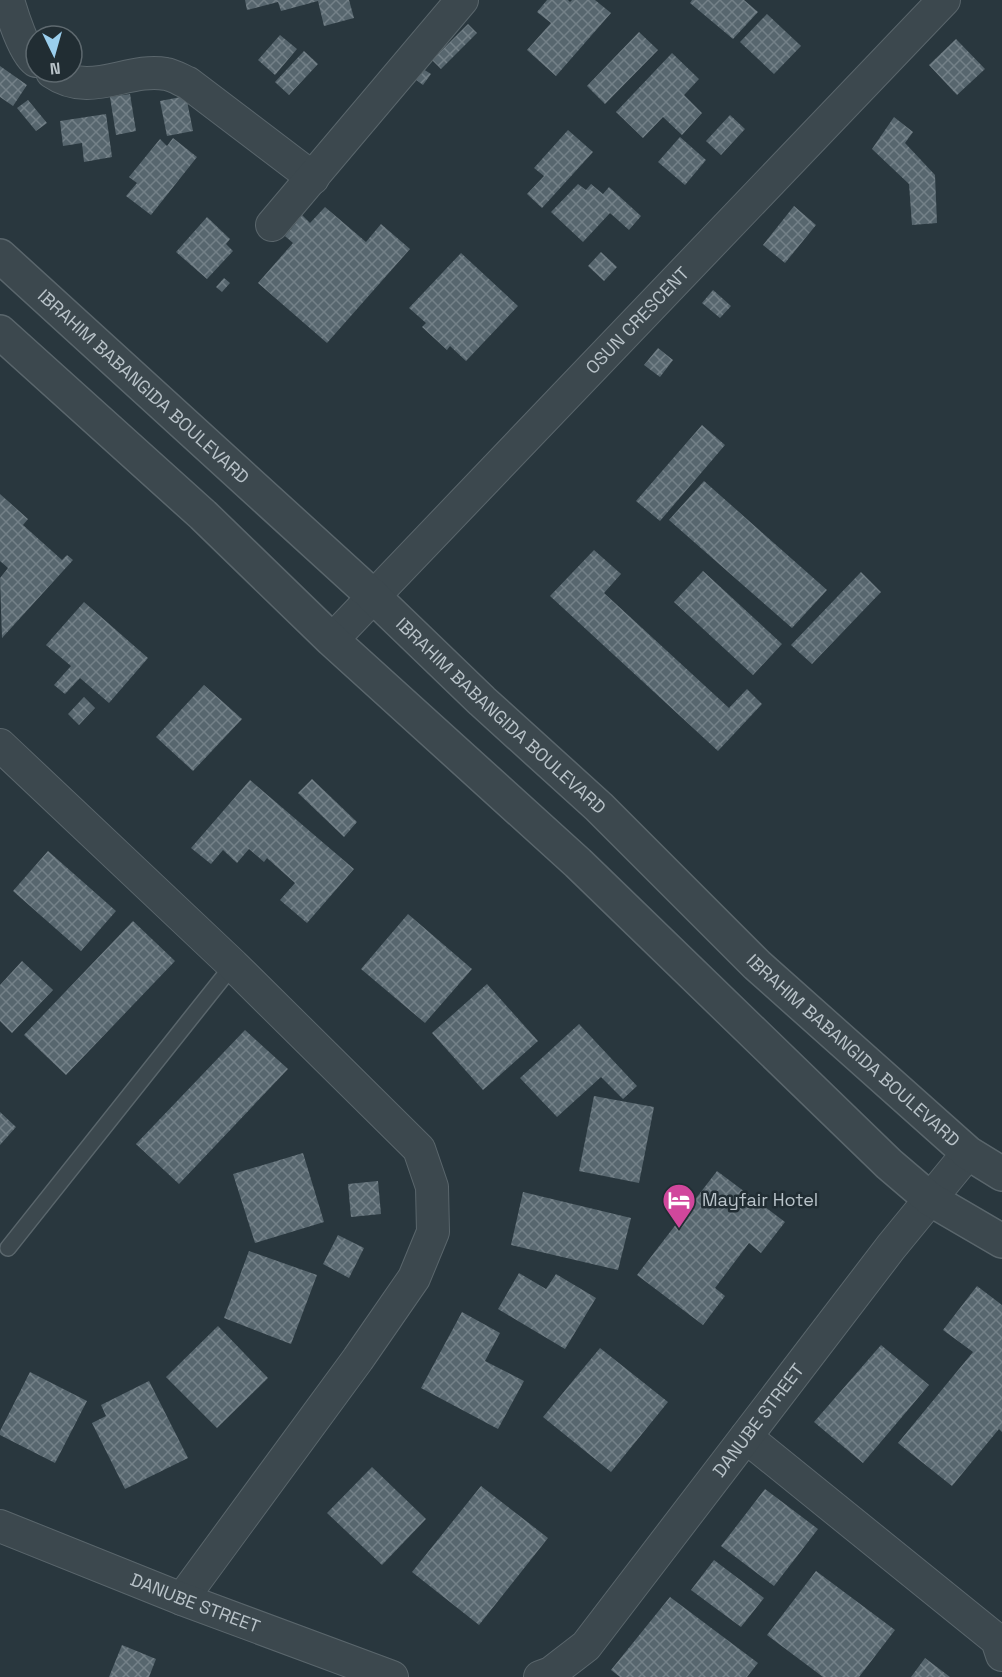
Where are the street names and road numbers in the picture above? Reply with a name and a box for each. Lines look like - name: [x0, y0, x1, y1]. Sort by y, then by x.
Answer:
- street label: OSUN CRESCENT: [580, 261, 694, 379]
- street label: IBRAHIM BABANGIDA BOULEVARD: [33, 284, 254, 489]
- street label: IBRAHIM BABANGIDA BOULEVARD: [391, 612, 611, 819]
- street label: IBRAHIM BABANGIDA BOULEVARD: [742, 949, 965, 1151]
- street label: DANUBE STREET: [707, 1358, 809, 1481]
- street label: DANUBE STREET: [127, 1568, 264, 1638]

